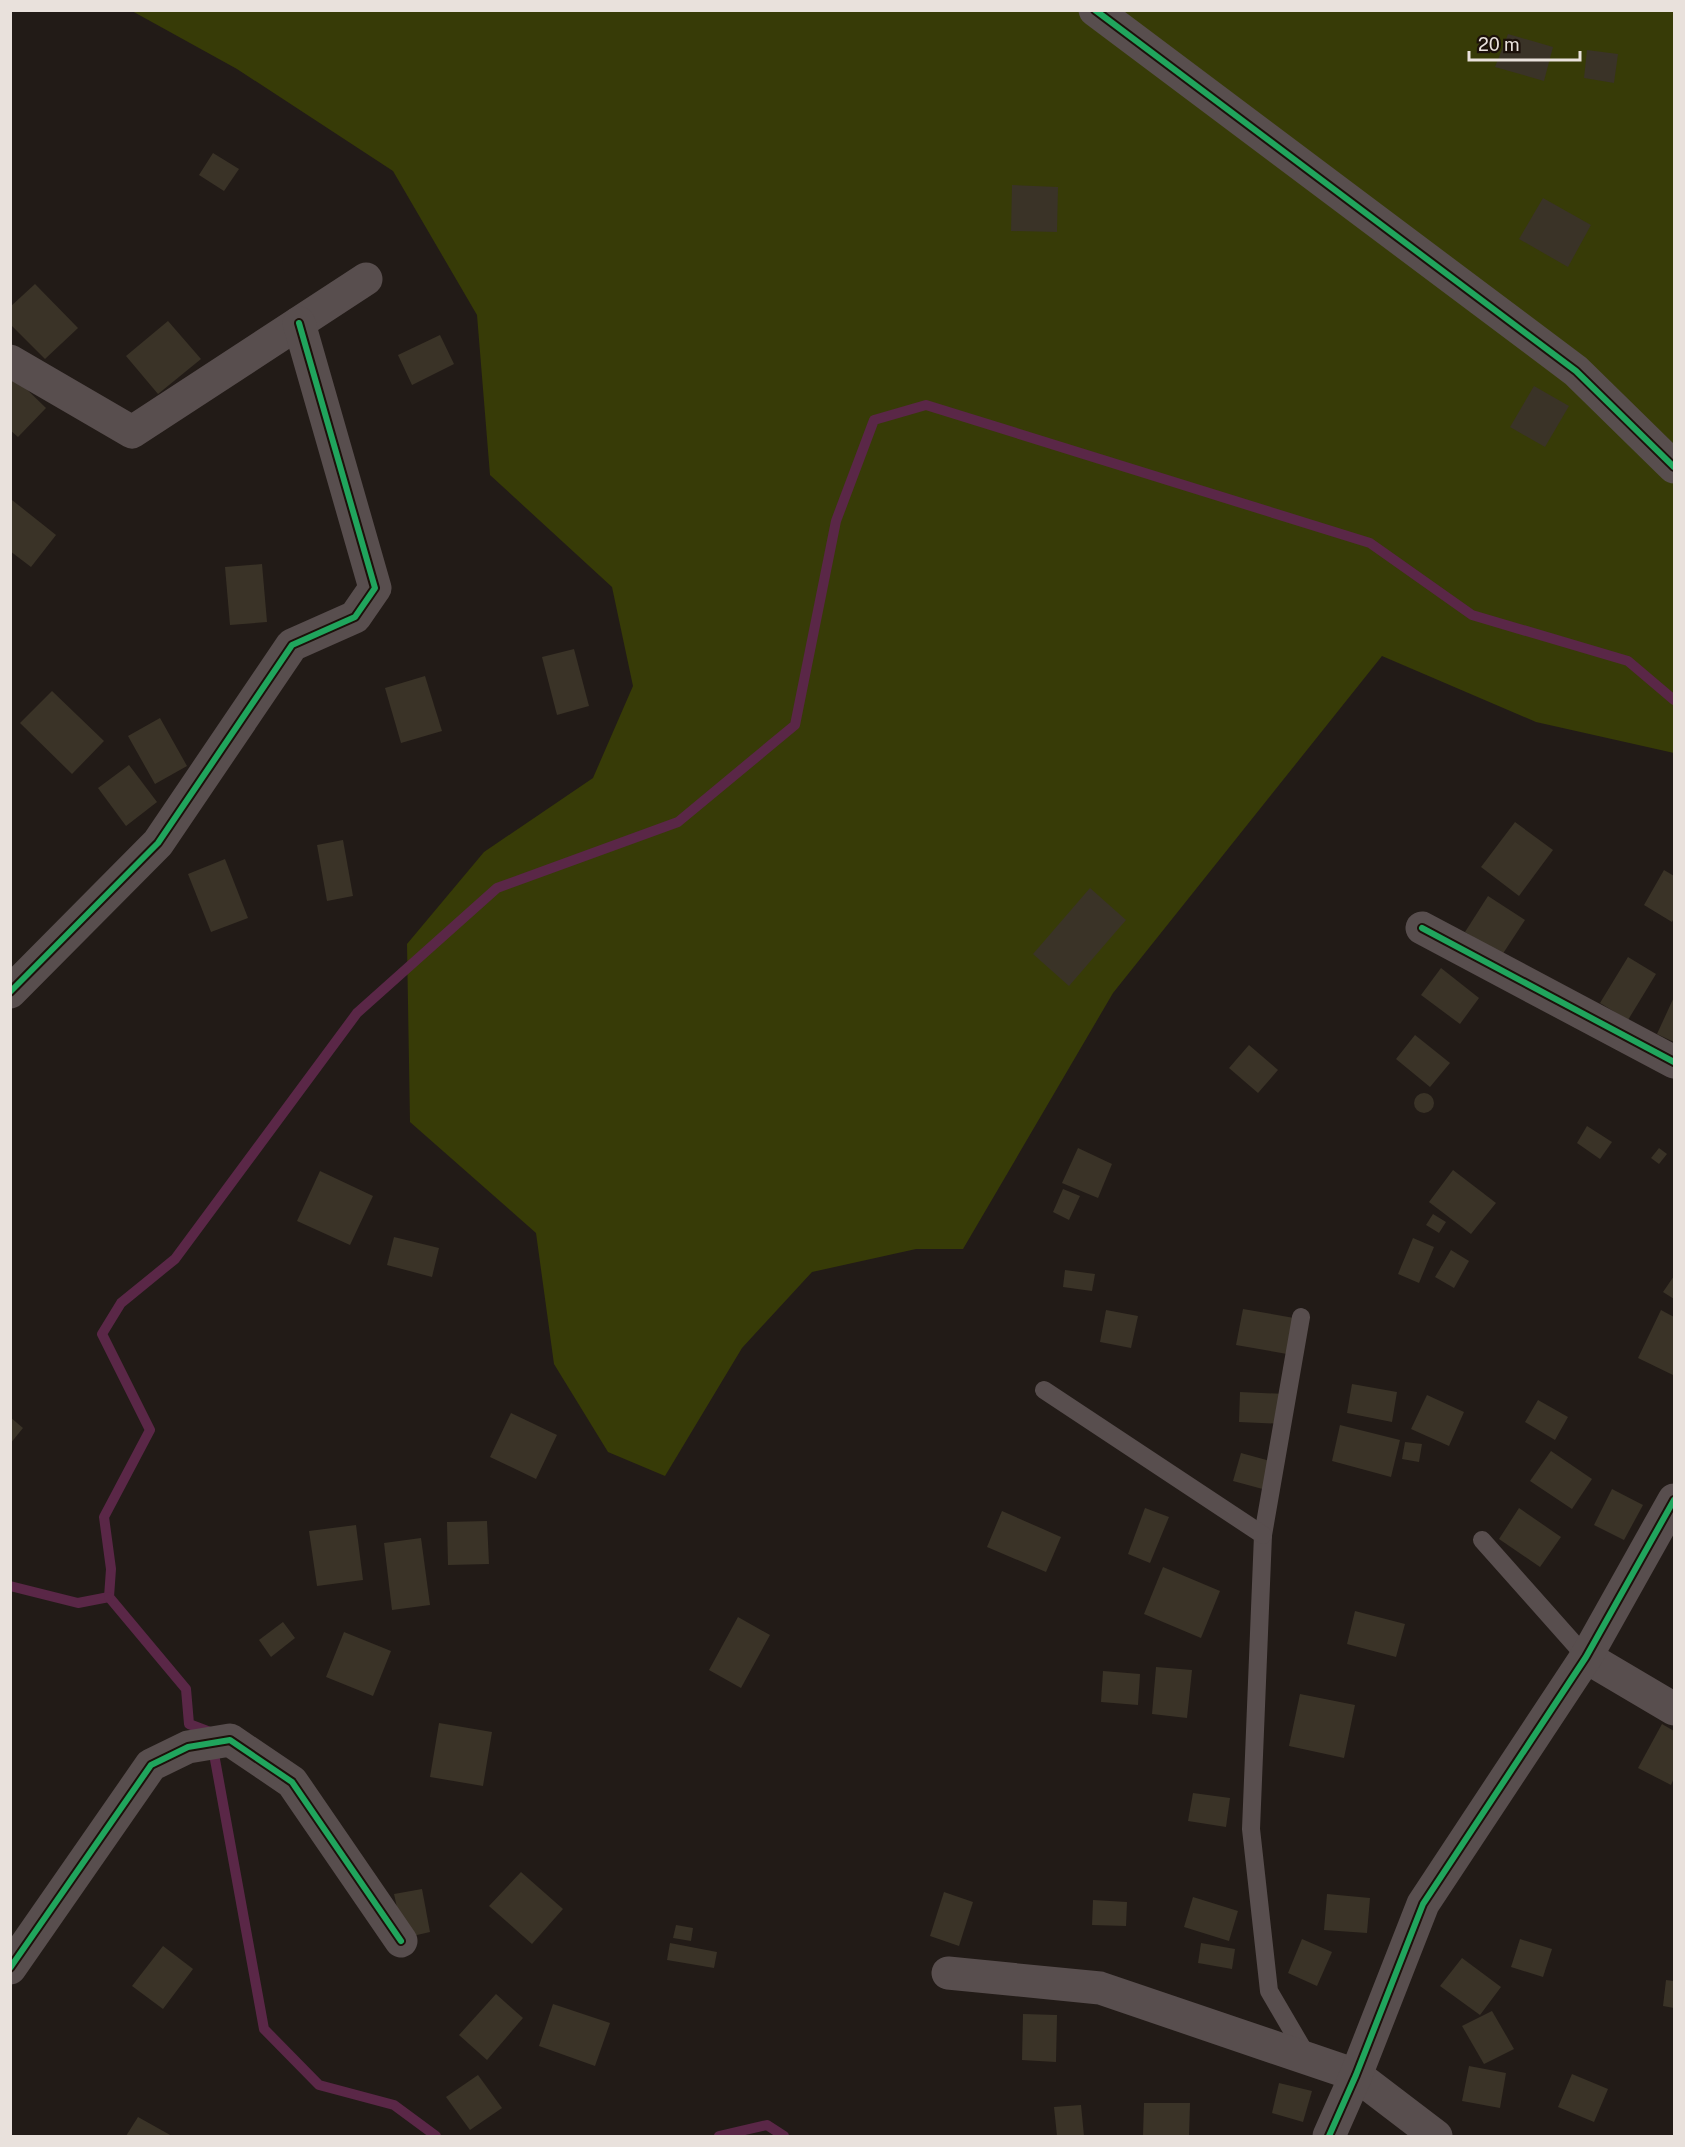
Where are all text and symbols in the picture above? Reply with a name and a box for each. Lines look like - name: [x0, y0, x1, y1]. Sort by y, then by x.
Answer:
- scale bar: [1469, 24, 1580, 62]
- text: 20 m: [1478, 34, 1520, 55]

